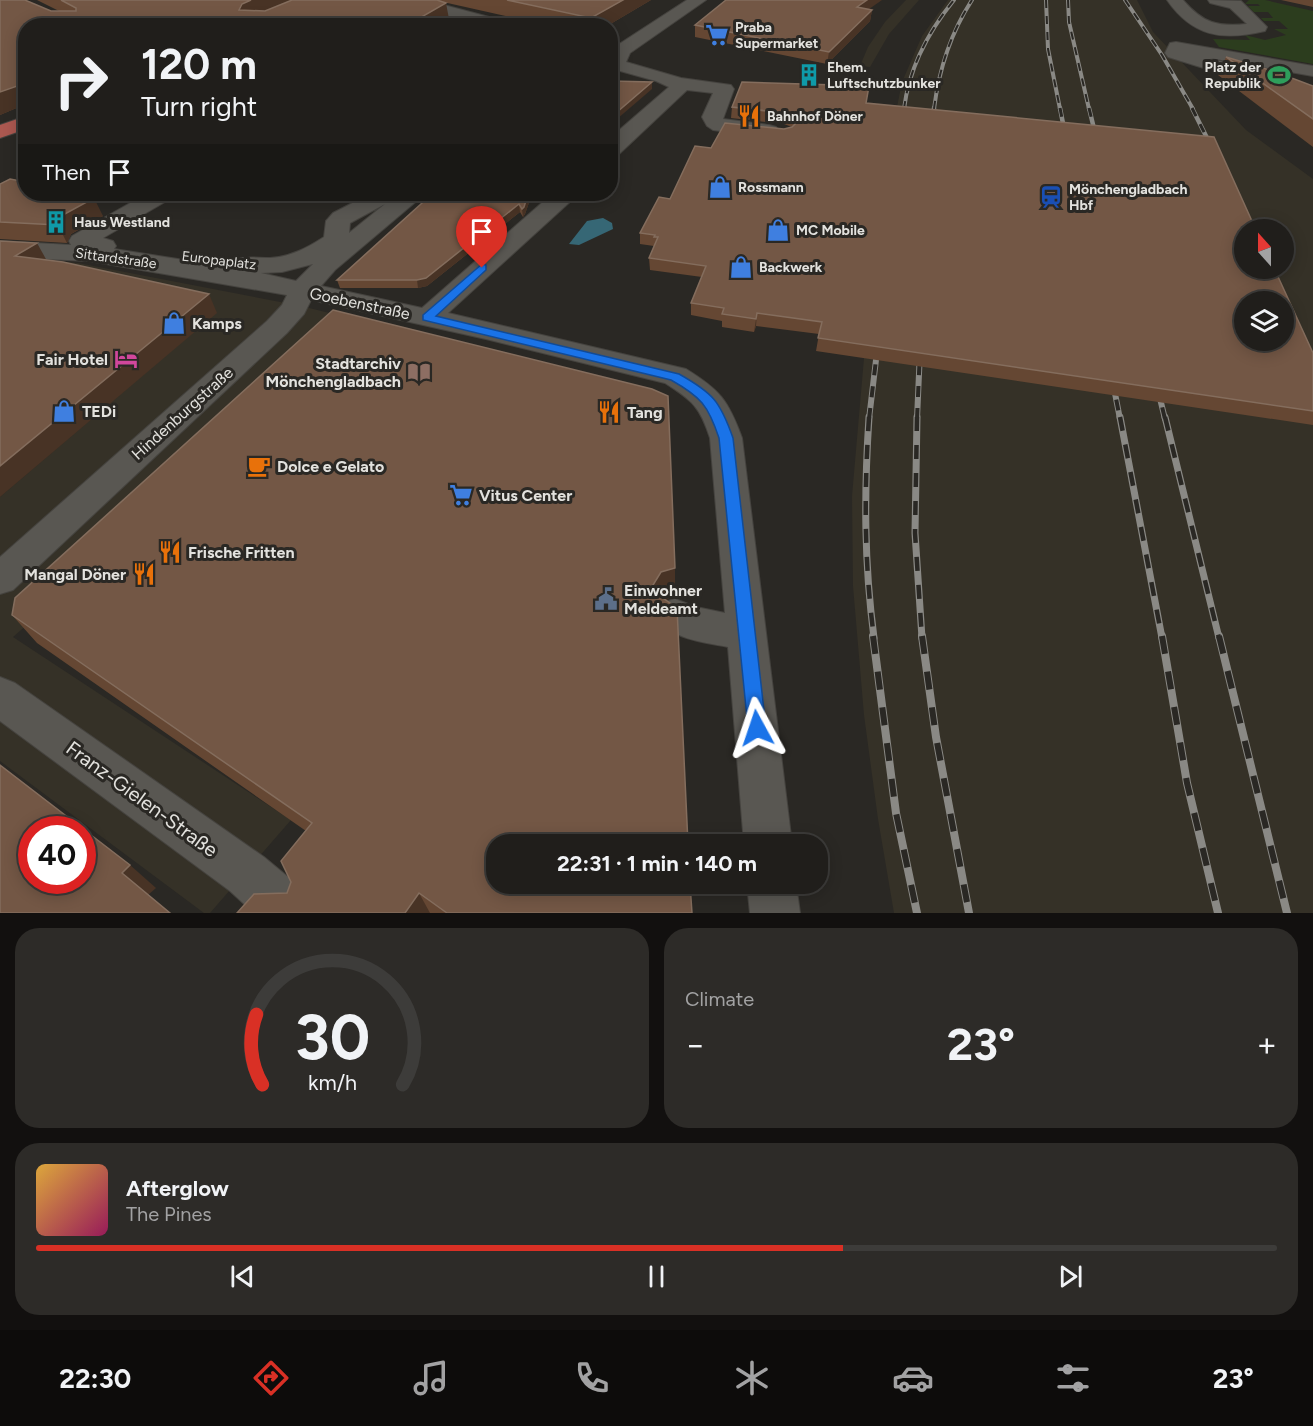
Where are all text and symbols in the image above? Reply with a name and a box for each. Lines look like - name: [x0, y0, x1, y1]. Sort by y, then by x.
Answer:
- place label: Praba Supermarket: [735, 19, 819, 52]
- supermarket icon: Praba Supermarket: [704, 22, 730, 48]
- text: 120 m: [141, 39, 257, 90]
- icon: right: [42, 42, 120, 120]
- place label: Ehem. Luftschutzbunker: [827, 59, 941, 92]
- place label: Platz der Republik: [1205, 59, 1262, 92]
- building icon: Ehem. Luftschutzbunker: [796, 62, 822, 88]
- sports icon: Platz der Republik: [1266, 62, 1292, 88]
- text: Turn right: [141, 90, 257, 123]
- restaurant icon: Bahnhof Döner: [736, 103, 762, 129]
- place label: Bahnhof Döner: [767, 108, 864, 125]
- icon: arrive: [103, 156, 136, 189]
- text: Then: [42, 159, 91, 186]
- shop icon: Rossmann: [707, 174, 733, 200]
- place label: Rossmann: [738, 179, 804, 196]
- place label: Mönchengladbach Hbf: [1069, 181, 1188, 214]
- station icon: Mönchengladbach Hbf: [1038, 184, 1064, 210]
- pin: [456, 206, 507, 268]
- building icon: Haus Westland: [43, 209, 69, 235]
- place label: Haus Westland: [74, 214, 170, 231]
- icon: arrive: [465, 215, 498, 248]
- shop icon: MC Mobile: [765, 217, 791, 243]
- north arrow: [1234, 219, 1294, 279]
- map controls: [1234, 219, 1294, 351]
- place label: MC Mobile: [796, 222, 865, 239]
- street label: Sittardstraße: [74, 244, 158, 273]
- street label: Europaplatz: [181, 247, 257, 274]
- shop icon: Backwerk: [728, 254, 754, 280]
- place label: Backwerk: [759, 259, 823, 276]
- street label: Goebenstraße: [308, 284, 412, 323]
- button: layers: [1234, 291, 1294, 351]
- shop icon: Kamps: [161, 310, 187, 336]
- place label: Kamps: [192, 314, 242, 333]
- hotel icon: Fair Hotel: [113, 346, 139, 372]
- place label: Fair Hotel: [36, 350, 108, 369]
- place label: Stadtarchiv Mönchengladbach: [266, 354, 401, 391]
- library icon: Stadtarchiv Mönchengladbach: [406, 359, 432, 385]
- street label: Hindenburgstraße: [128, 363, 237, 464]
- shop icon: TEDi: [51, 398, 77, 424]
- restaurant icon: Tang: [596, 399, 622, 425]
- place label: TEDi: [82, 402, 116, 421]
- place label: Tang: [627, 403, 663, 422]
- cafe icon: Dolce e Gelato: [246, 453, 272, 479]
- place label: Dolce e Gelato: [277, 457, 384, 476]
- supermarket icon: Vitus Center: [448, 482, 474, 508]
- place label: Vitus Center: [479, 486, 572, 505]
- restaurant icon: Frische Fritten: [157, 539, 183, 565]
- place label: Frische Fritten: [188, 543, 295, 562]
- restaurant icon: Mangal Döner: [131, 561, 157, 587]
- place label: Mangal Döner: [24, 565, 126, 584]
- place label: Einwohner Meldeamt: [624, 581, 702, 618]
- public building icon: Einwohner Meldeamt: [593, 586, 619, 612]
- position arrow: [725, 696, 789, 760]
- street label: Franz-Gielen-Straße: [62, 736, 223, 862]
- speed limit sign: 40: [18, 816, 96, 894]
- text: 22:31 · 1 min · 140 m: [557, 850, 757, 877]
- text: Climate: [685, 987, 754, 1011]
- text: 30: [294, 1000, 370, 1075]
- text: 23°: [947, 1017, 1015, 1071]
- text: −: [685, 1025, 706, 1064]
- text: +: [1256, 1025, 1277, 1064]
- text: km/h: [308, 1070, 356, 1095]
- text: Afterglow: [126, 1175, 229, 1202]
- text: The Pines: [126, 1202, 212, 1226]
- icon: previous: [226, 1260, 259, 1293]
- icon: pause: [640, 1260, 673, 1293]
- icon: next: [1054, 1260, 1087, 1293]
- icon: directions: [250, 1357, 292, 1399]
- icon: music: [410, 1357, 452, 1399]
- icon: phone: [571, 1357, 613, 1399]
- icon: climate: [731, 1357, 773, 1399]
- icon: car: [892, 1357, 934, 1399]
- icon: filters: [1052, 1357, 1094, 1399]
- text: 22:30: [59, 1362, 131, 1395]
- text: 23°: [1213, 1362, 1254, 1395]

